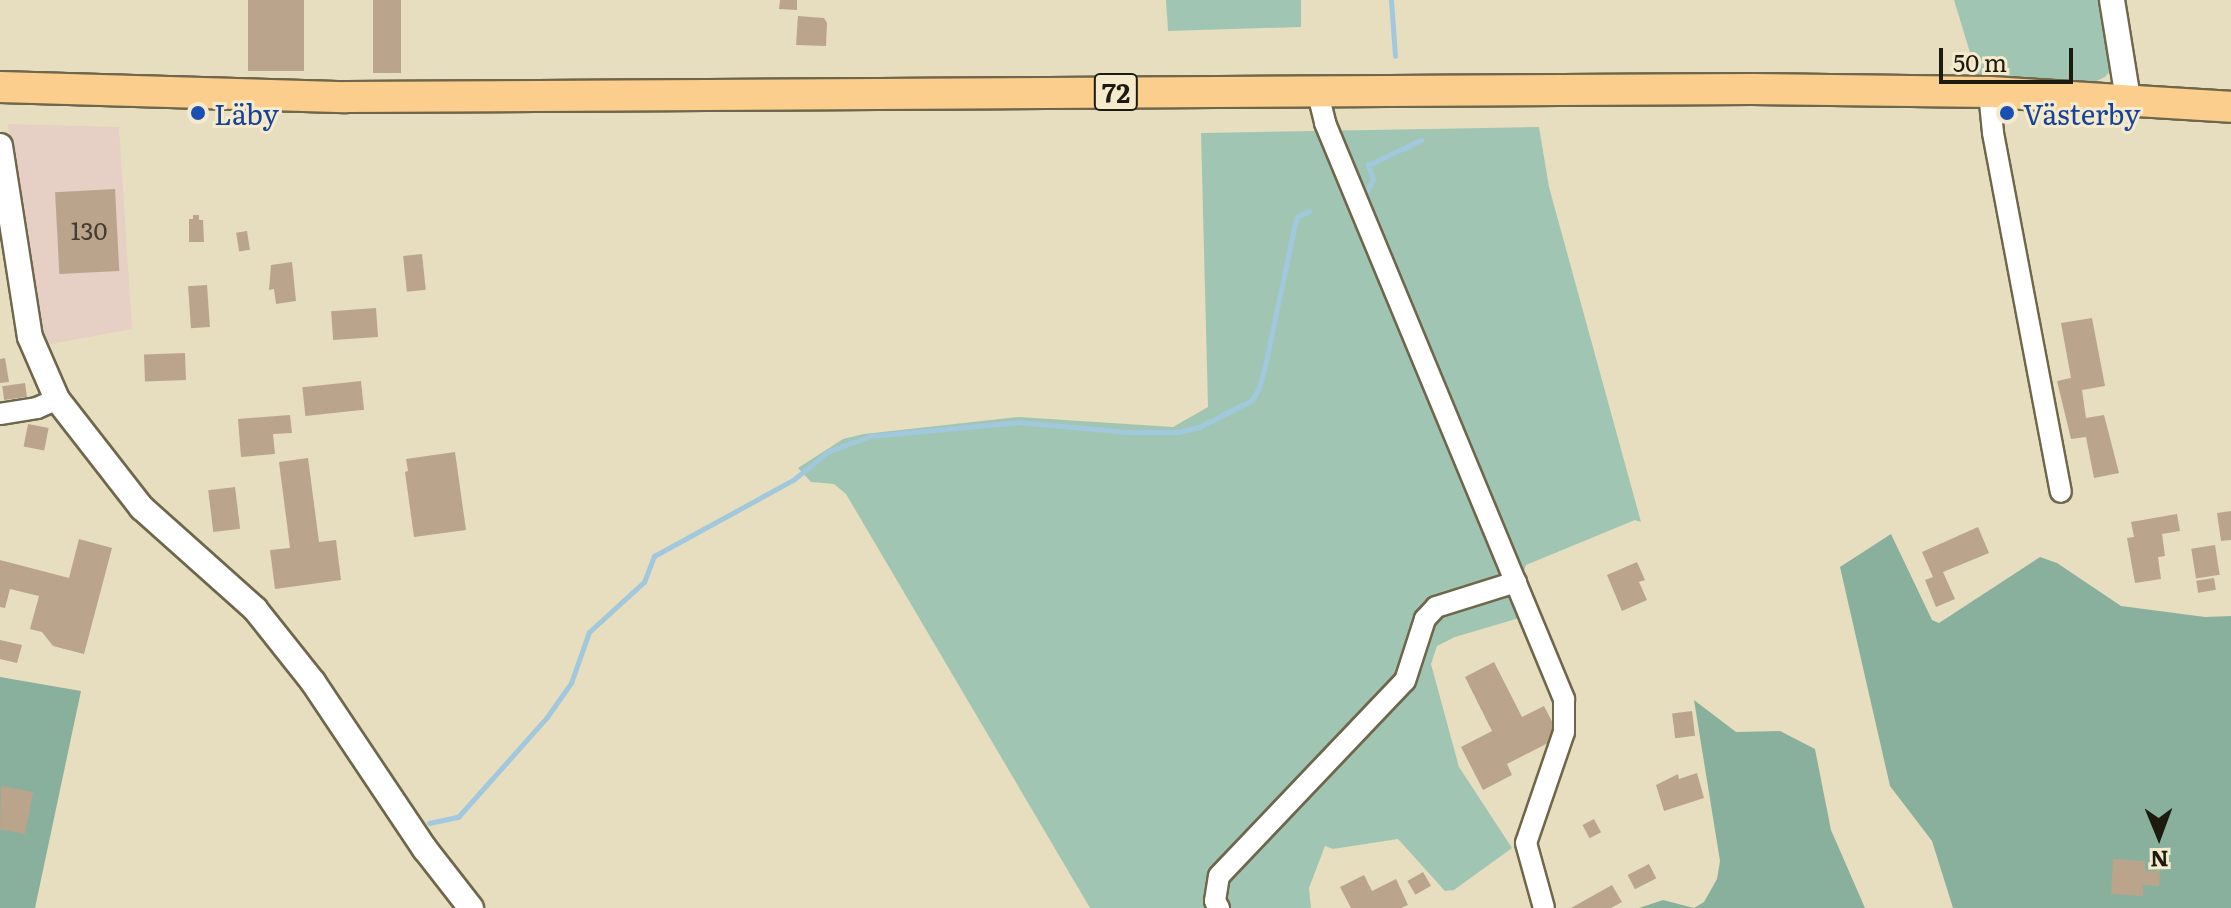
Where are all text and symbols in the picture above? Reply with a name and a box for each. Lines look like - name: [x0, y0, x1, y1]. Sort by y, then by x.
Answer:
- scale bar: [1943, 32, 2077, 82]
- text: 50 m: [1953, 44, 2007, 79]
- road number: 72: [1092, 70, 1140, 114]
- place label: Läby: [214, 96, 279, 130]
- place label: Västerby: [2023, 96, 2140, 130]
- marker: Läby: [189, 104, 207, 122]
- marker: Västerby: [1998, 104, 2016, 122]
- house number: 130: [71, 216, 107, 244]
- north arrow: [2119, 796, 2199, 876]
- text: N: [2150, 844, 2169, 877]

